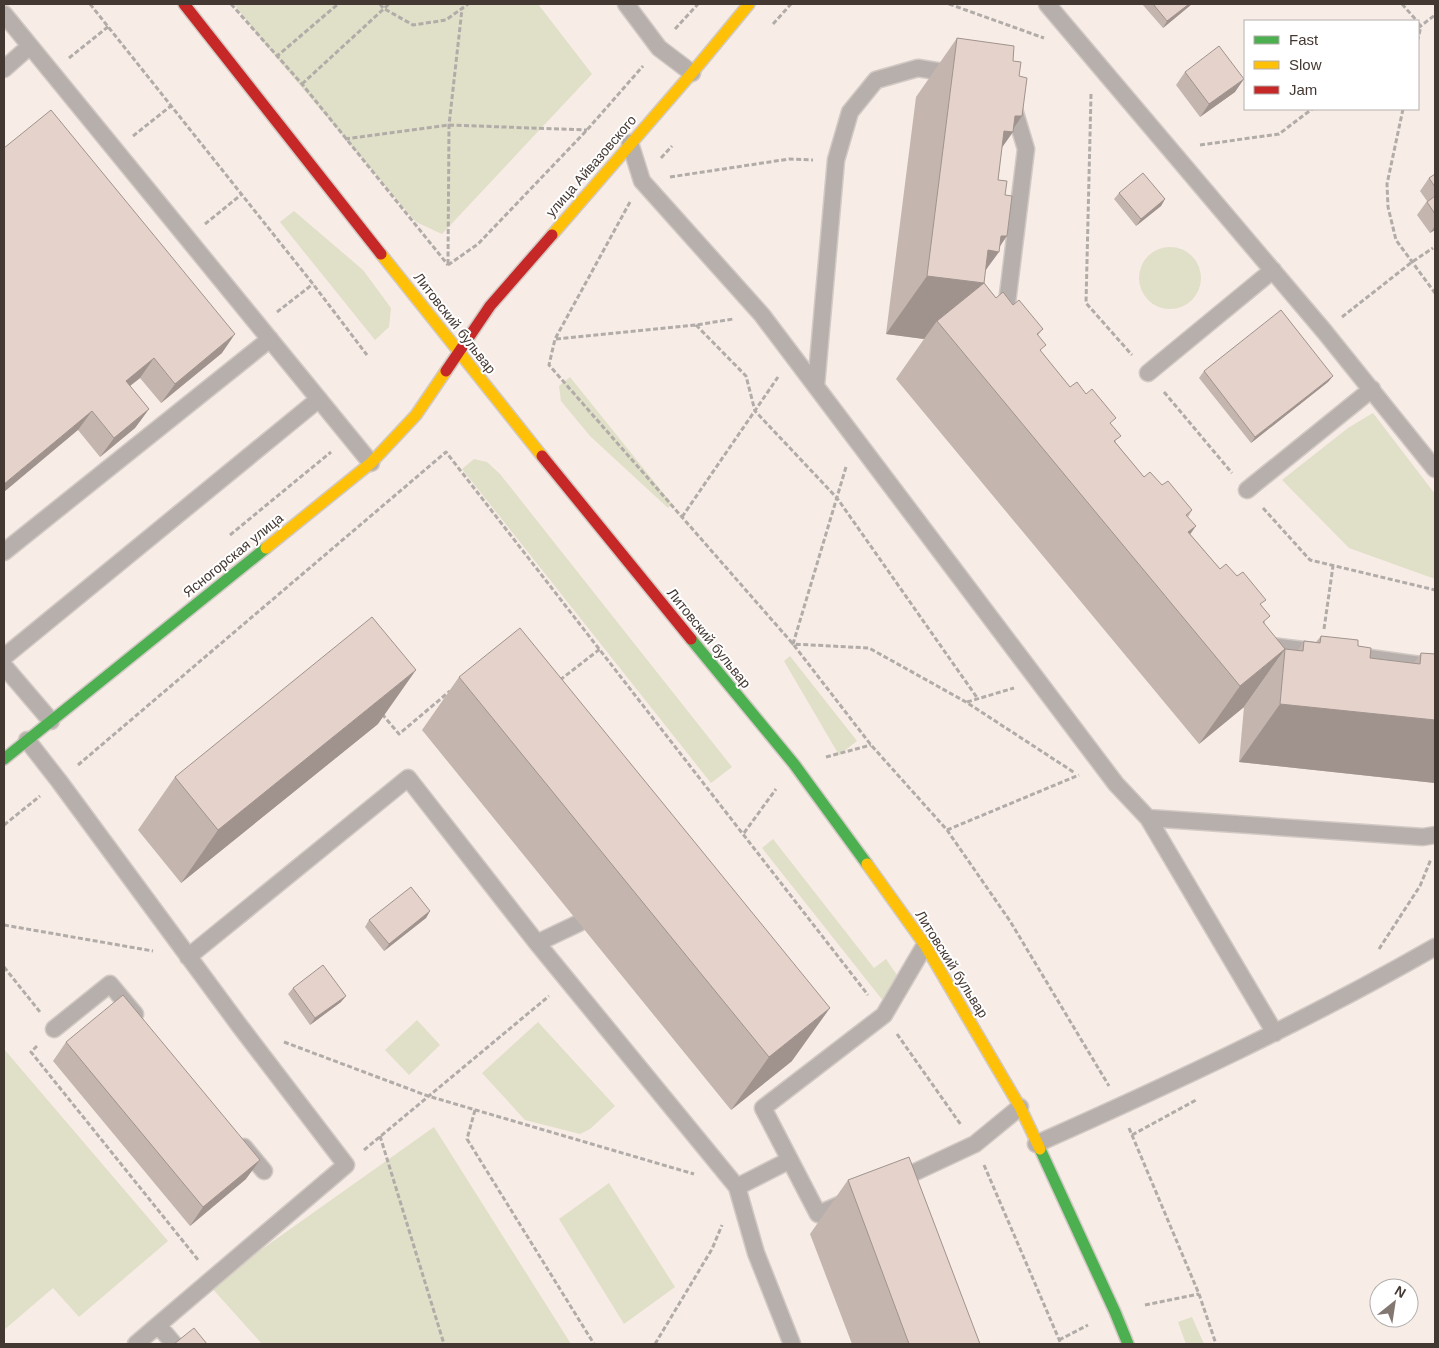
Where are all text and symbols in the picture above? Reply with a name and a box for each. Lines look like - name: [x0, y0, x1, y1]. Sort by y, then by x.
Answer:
- legend: [1244, 20, 1419, 110]
- text: Fast: [1289, 31, 1319, 48]
- text: Slow: [1289, 56, 1322, 73]
- text: Jam: [1289, 81, 1317, 98]
- street label: улица Айвазовского: [543, 112, 640, 220]
- street label: Литовский бульвар: [411, 269, 500, 377]
- street label: Ясногорская улица: [180, 510, 286, 600]
- street label: Литовский бульвар: [664, 585, 754, 691]
- street label: Литовский бульвар: [912, 907, 992, 1021]
- north arrow: [1369, 1278, 1419, 1328]
- text: N: [1392, 1282, 1409, 1301]

